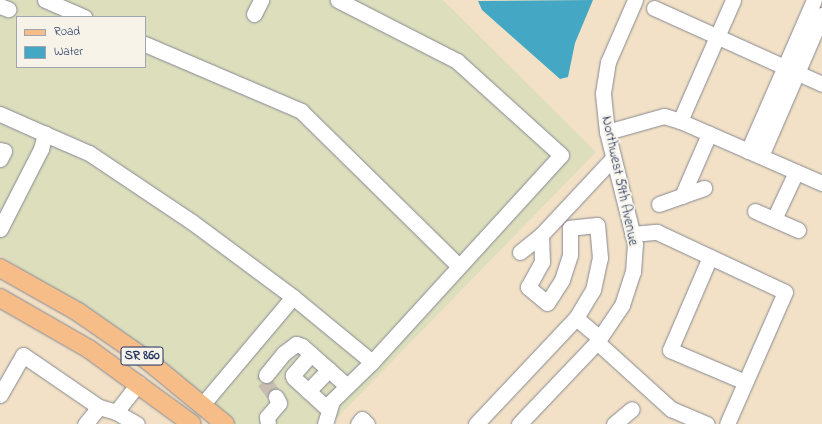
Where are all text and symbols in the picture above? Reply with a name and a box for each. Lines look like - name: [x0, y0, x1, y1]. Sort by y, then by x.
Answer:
- legend: [16, 16, 146, 68]
- text: Road: [54, 23, 80, 41]
- text: Water: [54, 43, 83, 61]
- street label: Northwest 59th Avenue: [597, 115, 641, 247]
- road number: SR 860: [120, 345, 164, 367]

